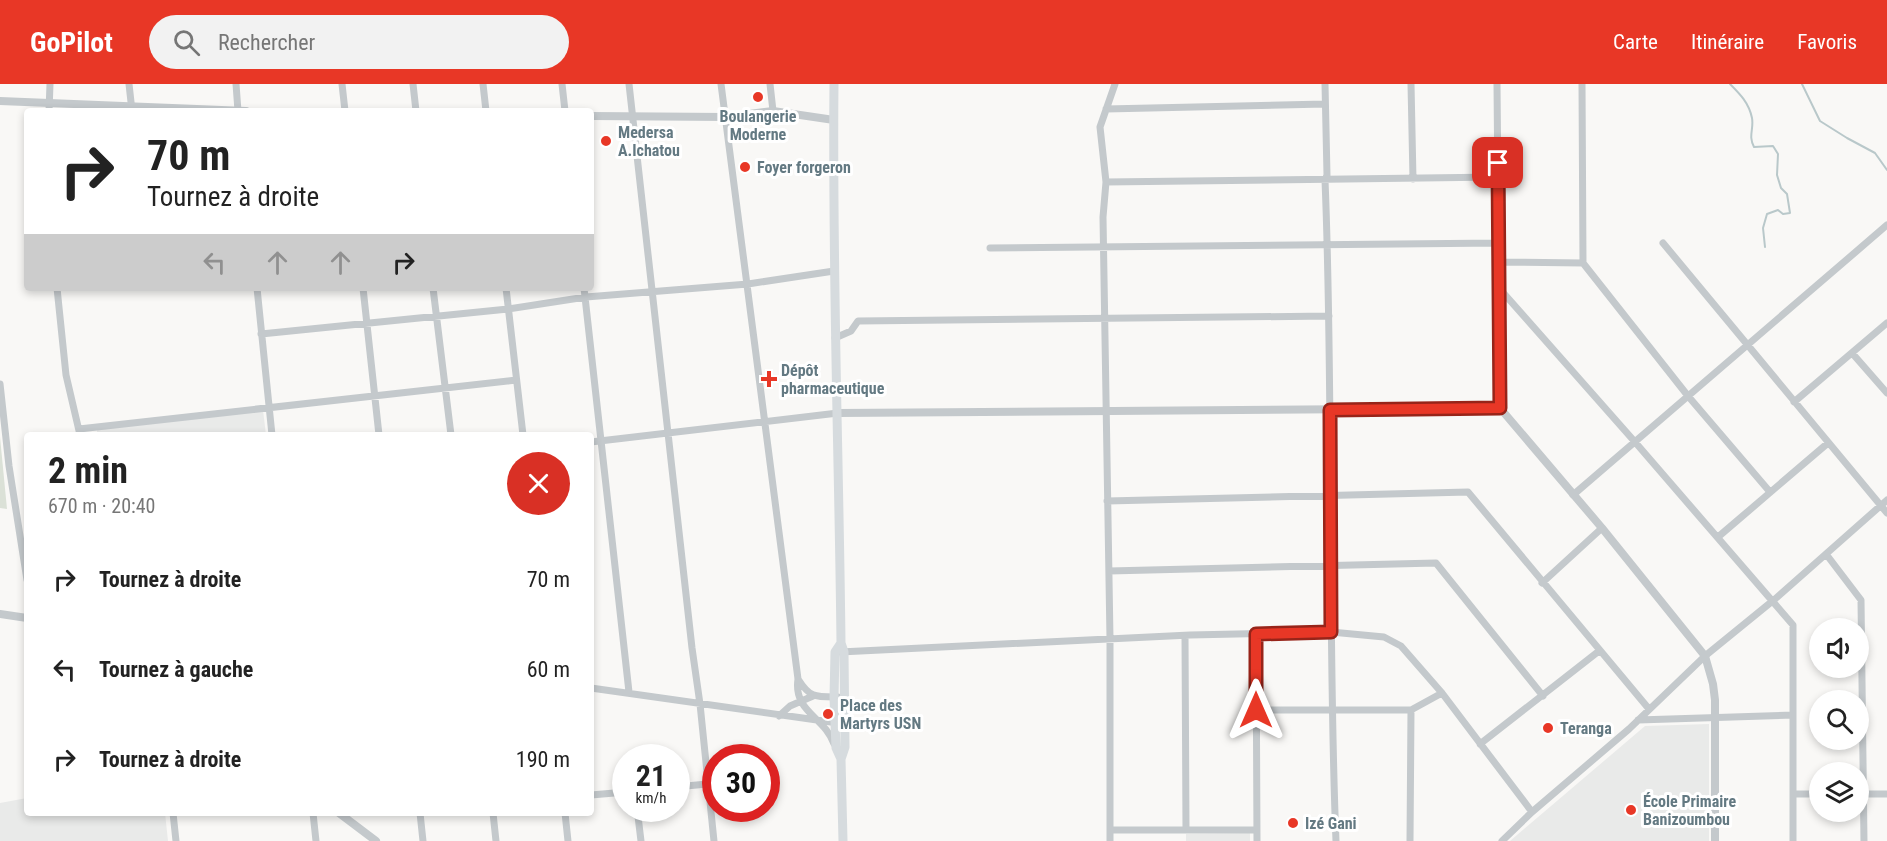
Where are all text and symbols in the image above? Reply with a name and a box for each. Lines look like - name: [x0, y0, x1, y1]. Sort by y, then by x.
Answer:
- search box: [149, 15, 569, 69]
- text: GoPilot: [30, 26, 113, 59]
- icon: search: [170, 26, 203, 59]
- text: Rechercher: [218, 30, 315, 55]
- text: Carte: [1613, 30, 1658, 54]
- text: Itinéraire: [1691, 30, 1764, 54]
- text: Favoris: [1797, 30, 1857, 54]
- marker: Boulangerie Moderne: [751, 90, 765, 104]
- place label: Boulangerie Moderne: [720, 107, 797, 144]
- place label: Medersa A.Ichatou: [618, 123, 680, 160]
- text: 70 m: [147, 131, 230, 180]
- icon: right: [48, 132, 126, 210]
- marker: Medersa A.Ichatou: [599, 134, 613, 148]
- pin: [1472, 137, 1523, 188]
- icon: arrive: [1481, 146, 1514, 179]
- place label: Foyer forgeron: [757, 158, 851, 177]
- marker: Foyer forgeron: [738, 160, 752, 174]
- text: Tournez à droite: [147, 181, 319, 213]
- icon: left: [198, 246, 231, 279]
- icon: ahead: [261, 246, 294, 279]
- icon: ahead: [324, 246, 357, 279]
- icon: right: [387, 246, 420, 279]
- place label: Dépôt pharmaceutique: [781, 361, 885, 398]
- marker: Dépôt pharmaceutique: [762, 372, 776, 386]
- text: 2 min: [48, 450, 128, 492]
- button: close: [507, 452, 570, 515]
- text: 670 m · 20:40: [48, 494, 155, 518]
- icon: right: [48, 563, 81, 596]
- text: Tournez à droite: [99, 567, 241, 592]
- text: 70 m: [527, 567, 570, 592]
- map controls: [1809, 618, 1869, 822]
- button: sound: [1809, 618, 1869, 678]
- icon: left: [48, 653, 81, 686]
- text: Tournez à gauche: [99, 657, 253, 682]
- text: 60 m: [527, 657, 570, 682]
- position arrow: [1224, 678, 1288, 742]
- button: search: [1809, 690, 1869, 750]
- place label: Place des Martyrs USN: [840, 696, 921, 733]
- marker: Place des Martyrs USN: [821, 707, 835, 721]
- place label: Teranga: [1560, 719, 1612, 738]
- marker: Teranga: [1541, 721, 1555, 735]
- icon: right: [48, 743, 81, 776]
- speed limit sign: 30: [702, 744, 780, 822]
- text: Tournez à droite: [99, 747, 241, 772]
- text: 190 m: [516, 747, 570, 772]
- text: 21: [636, 758, 666, 793]
- button: layers: [1809, 762, 1869, 822]
- text: km/h: [636, 789, 666, 807]
- place label: École Primaire Banizoumbou: [1643, 792, 1736, 829]
- marker: École Primaire Banizoumbou: [1624, 803, 1638, 817]
- place label: Izé Gani: [1305, 814, 1357, 833]
- marker: Izé Gani: [1286, 816, 1300, 830]

